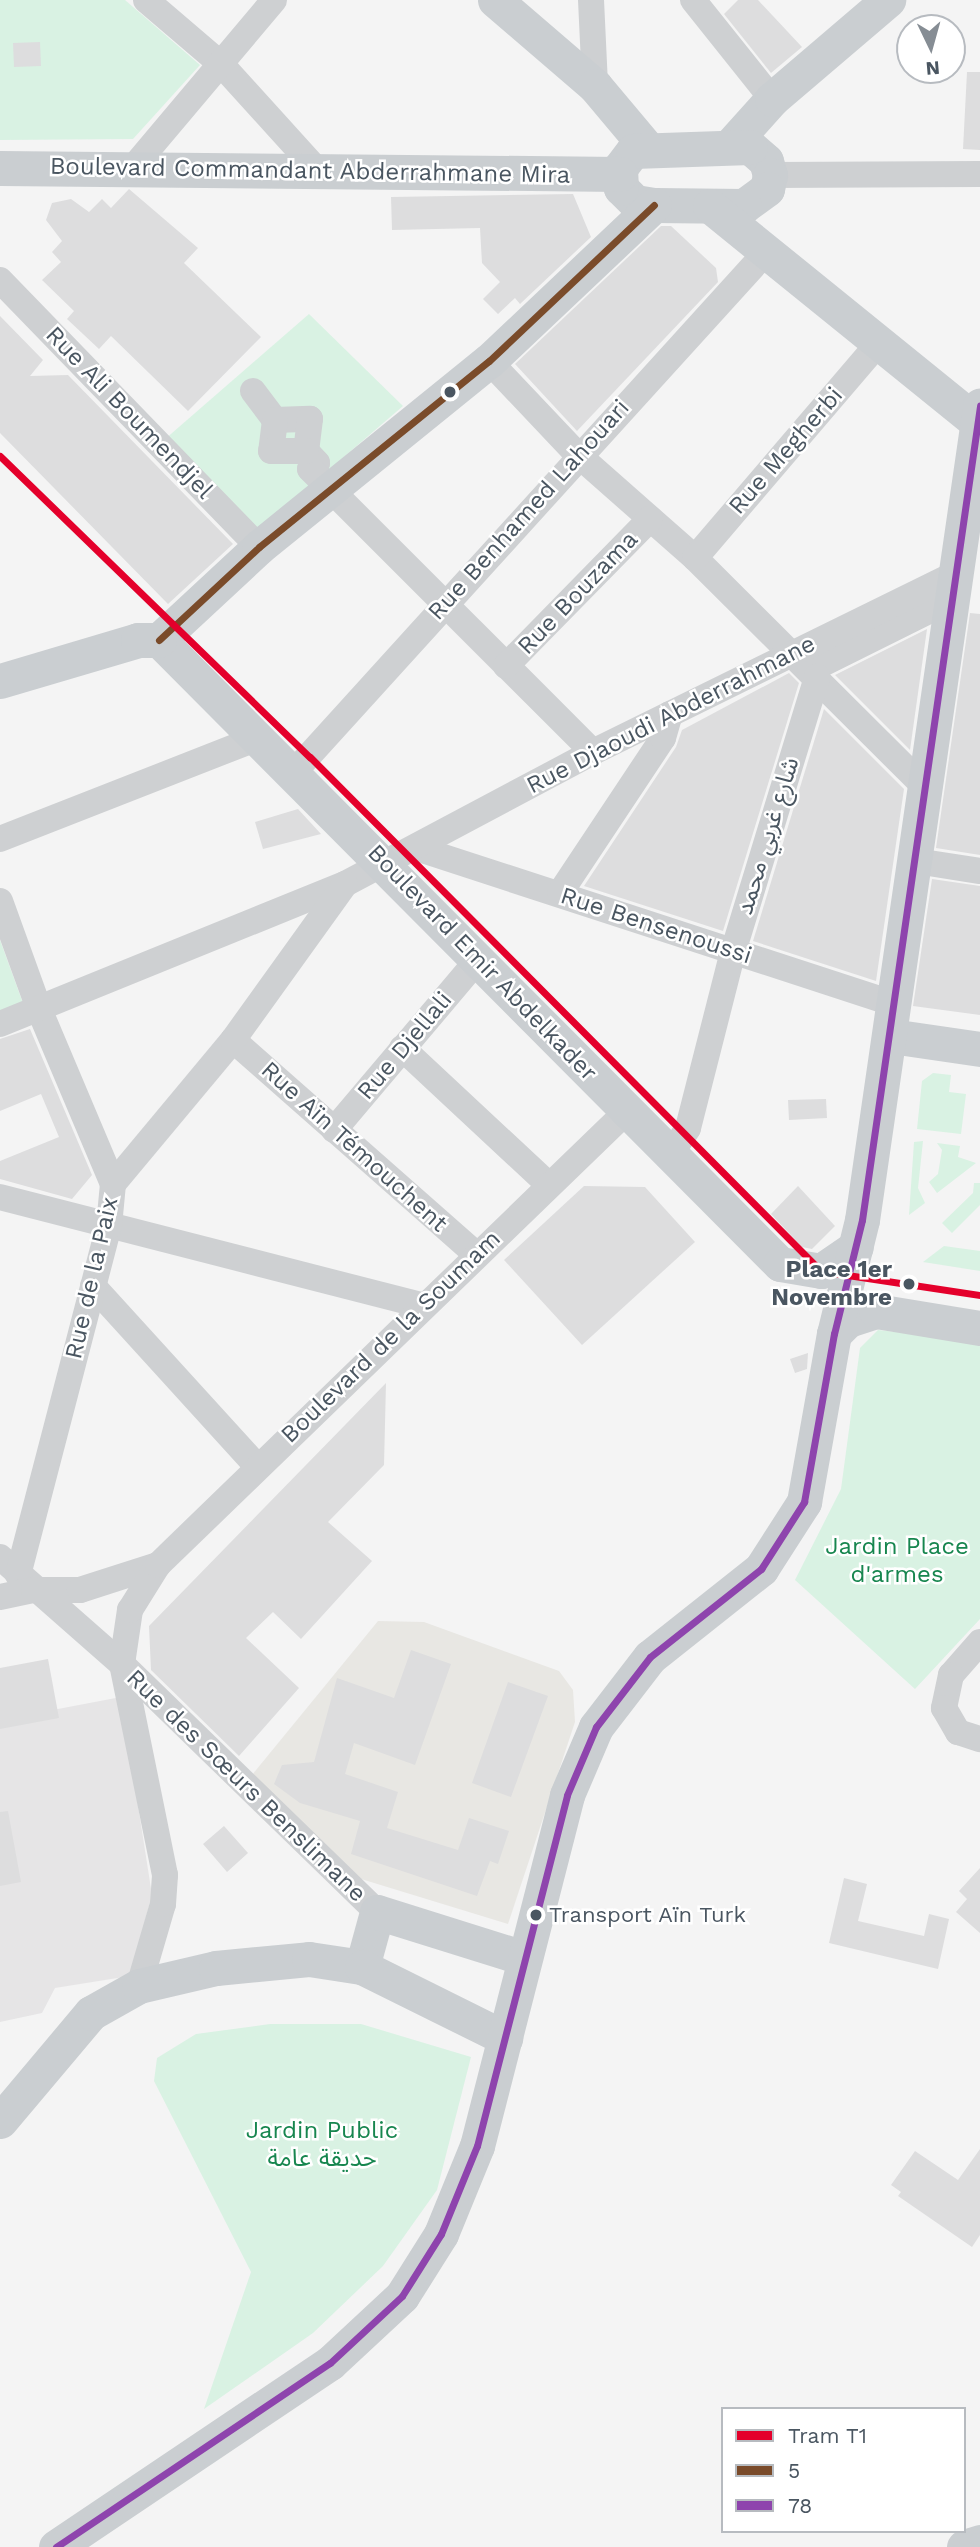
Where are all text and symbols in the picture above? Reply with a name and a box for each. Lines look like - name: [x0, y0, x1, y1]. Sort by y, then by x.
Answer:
- north arrow: [896, 14, 966, 84]
- text: N: [925, 56, 941, 80]
- street label: Boulevard Commandant Abderrahmane Mira: [49, 152, 571, 190]
- street label: Rue Ali Boumendjel: [39, 321, 219, 505]
- street label: Rue Megherbi: [723, 381, 849, 521]
- unlabelled marker: [443, 385, 457, 399]
- street label: Rue Benhamed Lahouari: [422, 394, 636, 626]
- street label: Rue Bouzama: [512, 525, 644, 661]
- street label: Rue Djaoudi Abderrahmane: [521, 629, 821, 801]
- street label: شارع غربي محمد: [730, 754, 806, 918]
- street label: Boulevard Emir Abdelkader: [361, 838, 603, 1088]
- street label: Rue Bensenoussi: [557, 882, 755, 970]
- street label: Rue Djellali: [352, 986, 458, 1106]
- street label: Rue Aïn Témouchent: [254, 1055, 454, 1239]
- street label: Rue de la Paix: [59, 1194, 125, 1362]
- street label: Boulevard de la Soumam: [275, 1224, 507, 1450]
- place label: Place 1er Novembre: [771, 1256, 892, 1312]
- marker: Place 1er Novembre: [898, 1273, 920, 1295]
- park label: Jardin Place d'armes: [825, 1533, 969, 1589]
- street label: Rue des Sœurs Benslimane: [120, 1664, 372, 1908]
- place label: Transport Aïn Turk: [549, 1902, 748, 1928]
- marker: Transport Aïn Turk: [529, 1908, 543, 1922]
- park label: Jardin Public حديقة عامة: [246, 2117, 398, 2173]
- legend: [721, 2407, 966, 2533]
- text: Tram T1: [788, 2423, 867, 2448]
- text: 5: [788, 2458, 800, 2483]
- text: 78: [788, 2493, 812, 2518]

